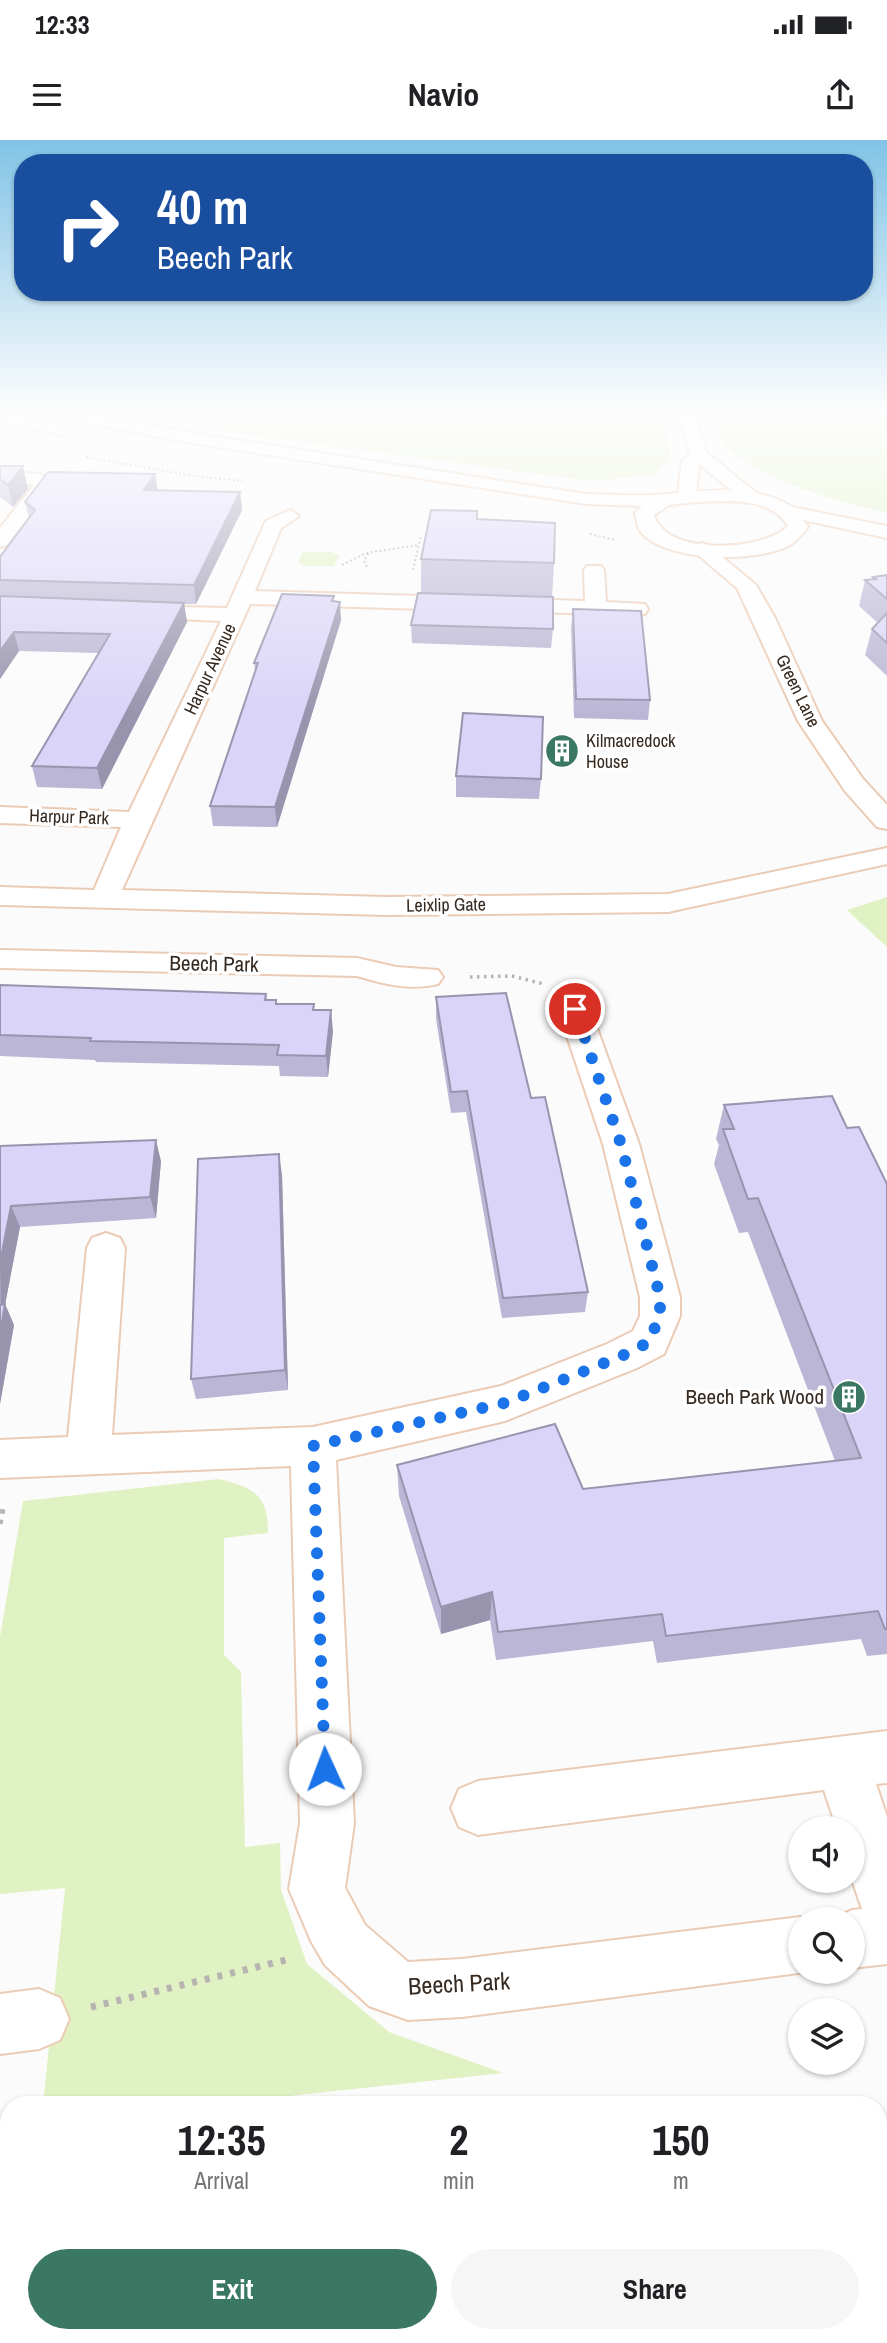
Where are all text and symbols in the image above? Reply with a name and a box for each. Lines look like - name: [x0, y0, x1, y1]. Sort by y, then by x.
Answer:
- text: 12:33: [35, 7, 90, 42]
- text: Navio: [408, 73, 479, 116]
- icon: menu: [28, 76, 66, 114]
- icon: share: [821, 76, 859, 114]
- text: 40 m: [157, 173, 249, 239]
- icon: right: [42, 182, 133, 273]
- text: Beech Park: [157, 236, 293, 279]
- street label: Harpur Avenue: [177, 619, 242, 719]
- street label: Green Lane: [770, 650, 827, 731]
- place label: Kilmacredock House: [586, 728, 676, 774]
- building icon: Kilmacredock House: [543, 732, 581, 770]
- street label: Harpur Park: [29, 803, 110, 830]
- street label: Leixlip Gate: [406, 891, 486, 918]
- street label: Beech Park: [169, 948, 259, 979]
- pin: [545, 979, 605, 1039]
- icon: arrive: [556, 990, 594, 1028]
- building icon: Beech Park Wood: [830, 1378, 868, 1416]
- place label: Beech Park Wood: [686, 1382, 824, 1411]
- position arrow: [288, 1732, 362, 1806]
- map controls: [788, 1816, 865, 2075]
- button: sound: [788, 1816, 865, 1893]
- button: search: [788, 1907, 865, 1984]
- street label: Beech Park: [407, 1964, 511, 2002]
- button: layers: [788, 1998, 865, 2075]
- text: 12:35: [178, 2112, 266, 2168]
- text: 2: [449, 2112, 468, 2168]
- text: 150: [652, 2112, 710, 2168]
- text: Arrival: [194, 2165, 249, 2196]
- text: min: [443, 2165, 475, 2196]
- text: m: [673, 2165, 689, 2196]
- button: Exit: [28, 2249, 437, 2329]
- button: Share: [451, 2249, 859, 2329]

